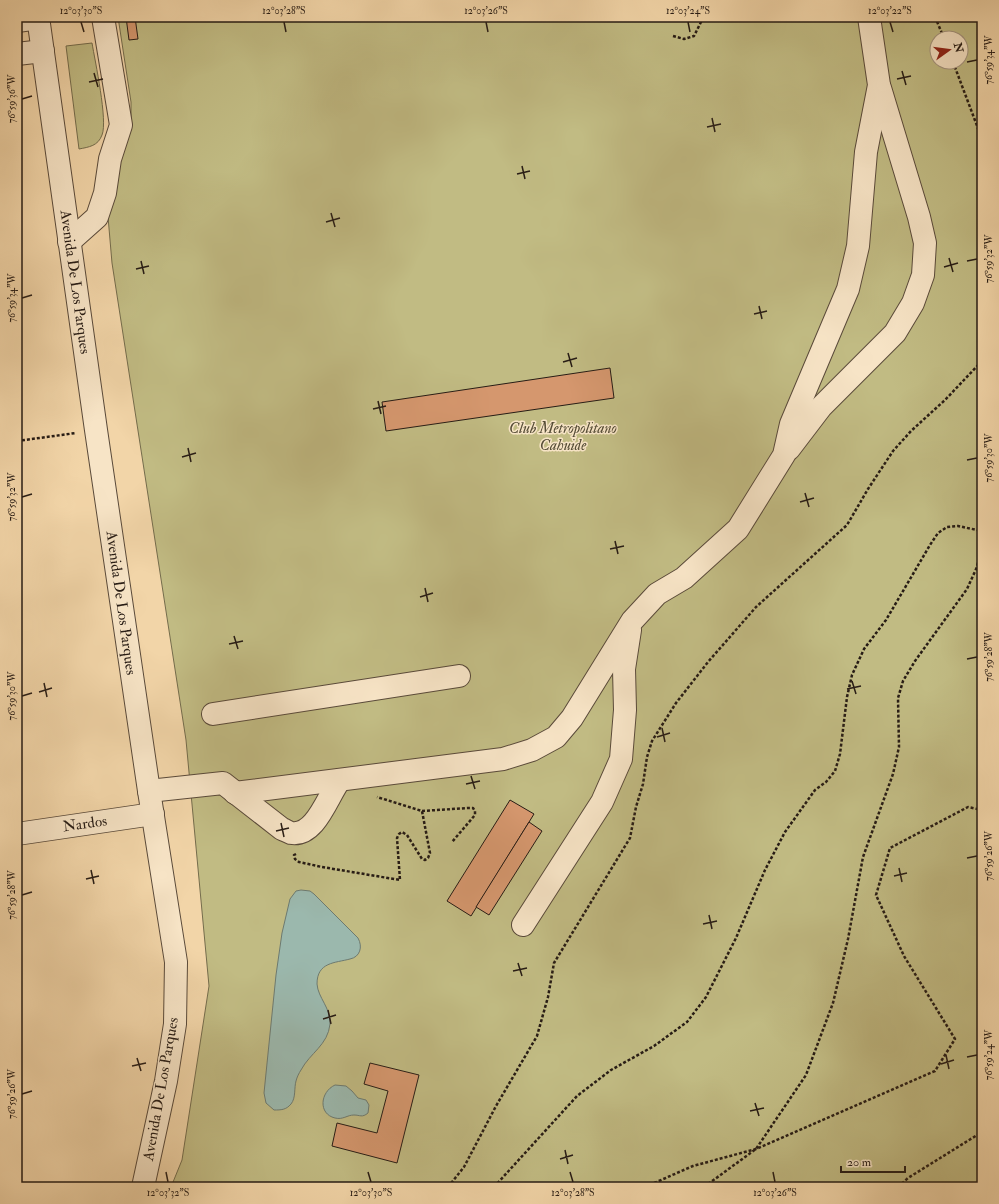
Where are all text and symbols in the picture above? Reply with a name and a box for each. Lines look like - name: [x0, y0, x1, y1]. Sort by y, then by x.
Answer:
- text: 12°03'30"S: [60, 5, 102, 17]
- text: 12°03'28"S: [262, 5, 306, 17]
- text: 12°03'26"S: [464, 5, 508, 17]
- text: 12°03'24"S: [666, 5, 710, 17]
- text: 12°03'22"S: [868, 5, 912, 17]
- north arrow: [929, 30, 969, 70]
- text: 76°59'34"W: [983, 35, 995, 84]
- text: N: [950, 40, 966, 55]
- text: 76°59'36"W: [6, 74, 18, 123]
- street label: Avenida De Los Parques: [55, 208, 95, 355]
- text: 76°59'32"W: [983, 234, 995, 283]
- text: 76°59'34"W: [6, 273, 18, 322]
- park label: Club Metropolitano Cahuide: [509, 419, 617, 455]
- text: 76°59'30"W: [983, 433, 995, 482]
- text: 76°59'32"W: [6, 472, 18, 521]
- street label: Avenida De Los Parques: [101, 529, 141, 676]
- text: 76°59'28"W: [983, 631, 995, 682]
- text: 76°59'30"W: [6, 671, 18, 720]
- street label: Nardos: [62, 811, 108, 837]
- text: 76°59'26"W: [983, 830, 995, 881]
- text: 76°59'28"W: [6, 869, 18, 920]
- street label: Avenida De Los Parques: [139, 1016, 183, 1163]
- text: 76°59'24"W: [983, 1029, 995, 1080]
- text: 76°59'26"W: [6, 1068, 18, 1119]
- scale bar: [841, 1148, 905, 1174]
- text: 20 m: [847, 1155, 872, 1170]
- text: 12°03'32"S: [147, 1187, 189, 1199]
- text: 12°03'30"S: [350, 1187, 392, 1199]
- text: 12°03'28"S: [551, 1187, 595, 1199]
- text: 12°03'26"S: [753, 1187, 797, 1199]

